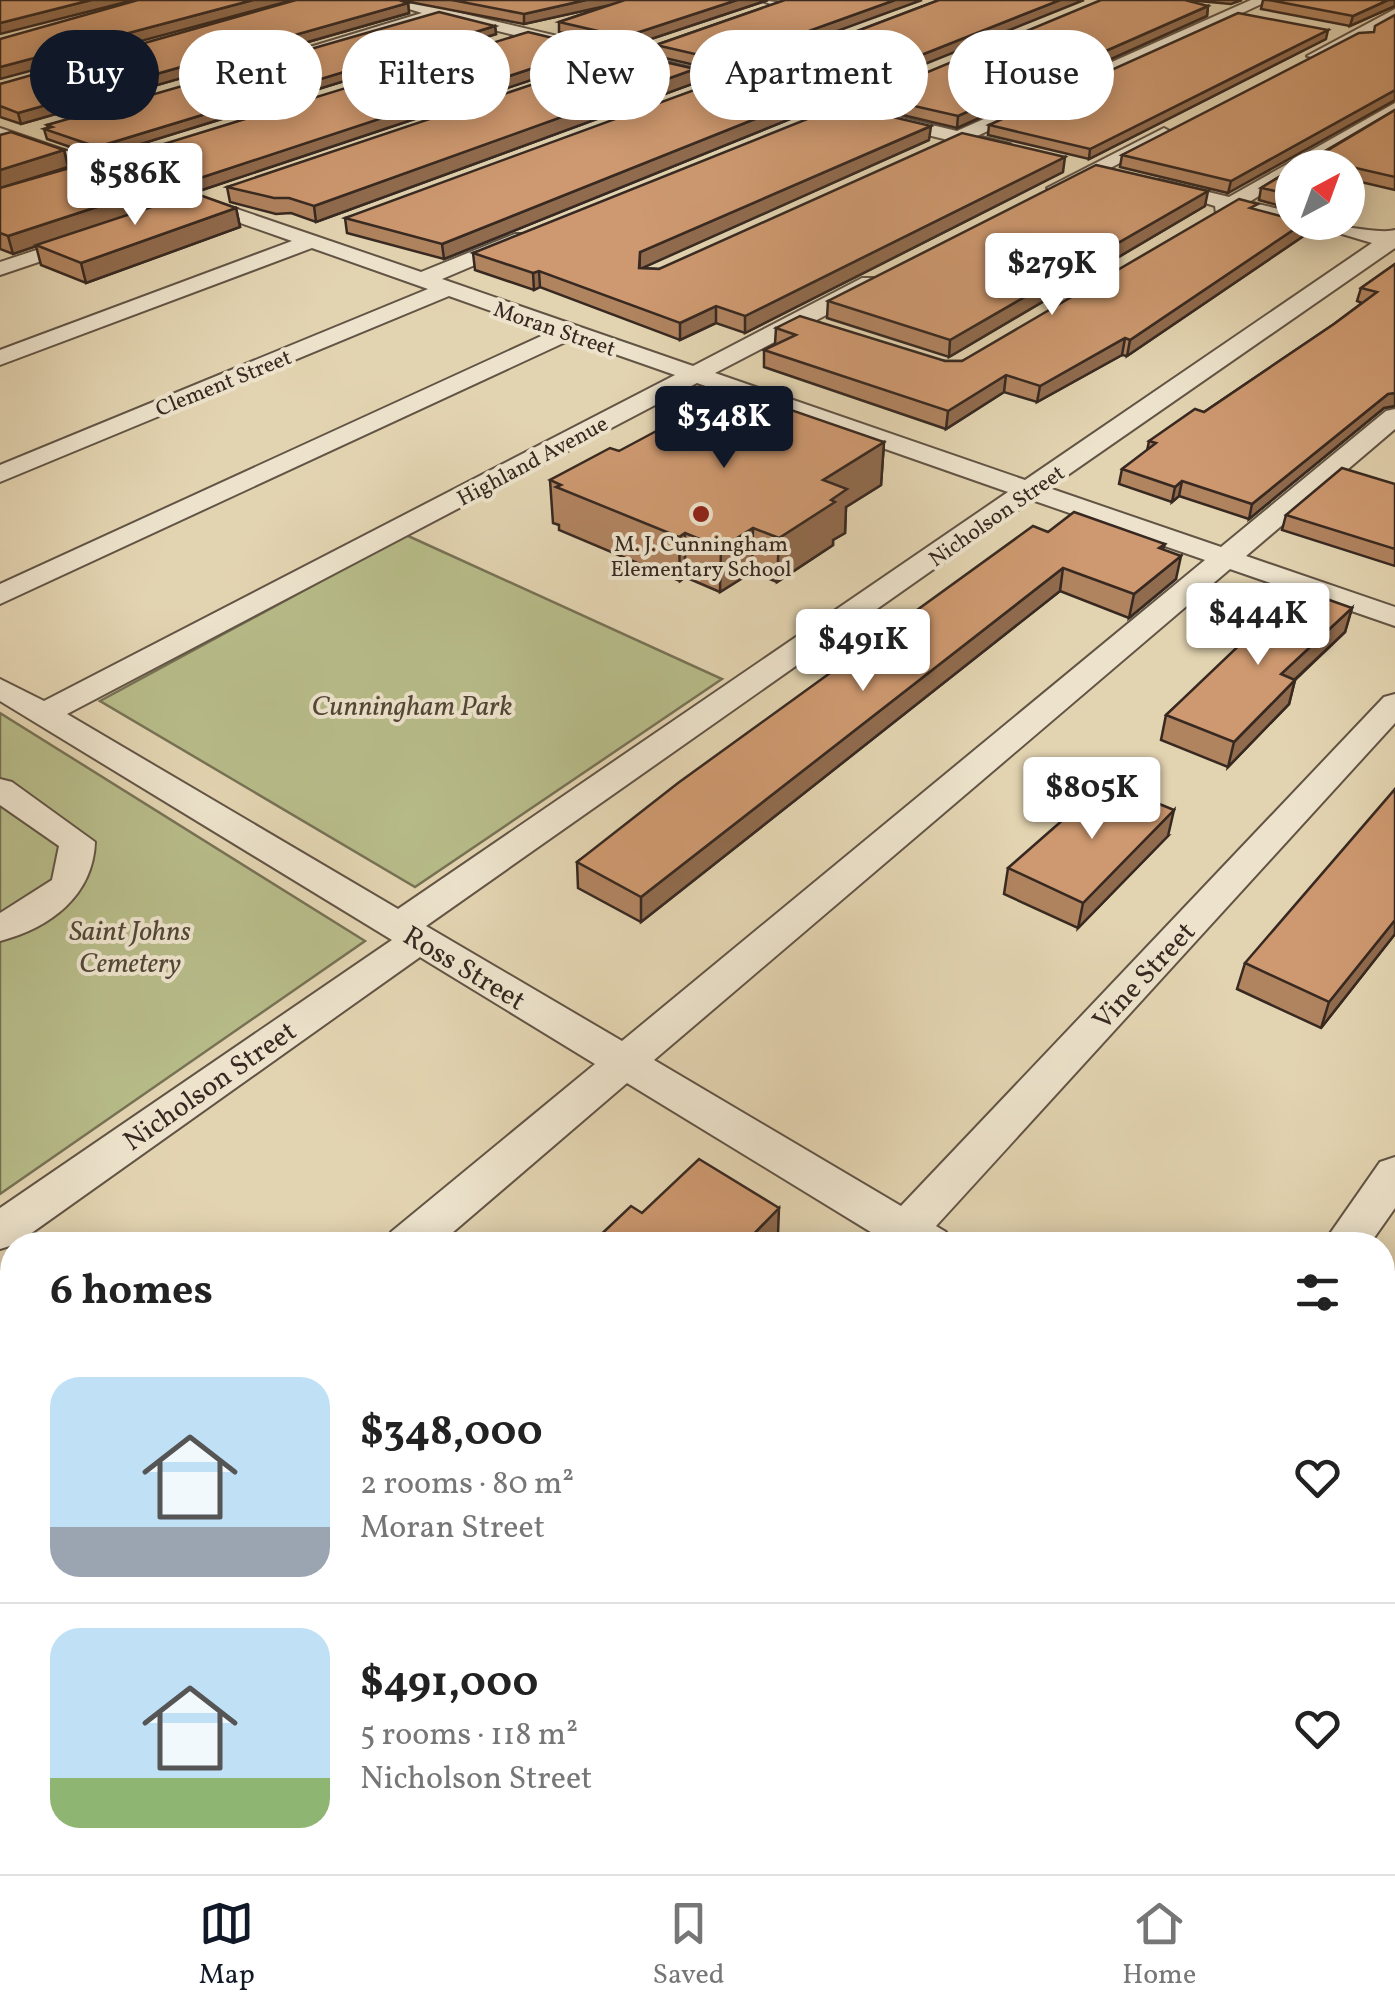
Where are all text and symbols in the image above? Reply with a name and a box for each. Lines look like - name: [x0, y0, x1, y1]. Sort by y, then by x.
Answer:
- chip: Buy: [30, 30, 159, 120]
- chip: Rent: [179, 30, 322, 120]
- chip: Filters: [342, 30, 510, 120]
- chip: New: [530, 30, 670, 120]
- chip: Apartment: [690, 30, 928, 120]
- chip: House: [948, 30, 1114, 120]
- pin: $586K: [65, 143, 205, 228]
- north arrow: [1275, 150, 1365, 240]
- map controls: [1275, 150, 1365, 240]
- text: $586K: [89, 153, 181, 197]
- pin: $279K: [982, 233, 1122, 318]
- text: $279K: [1007, 243, 1097, 287]
- street label: Moran Street: [489, 295, 620, 366]
- street label: Clement Street: [151, 343, 297, 426]
- pin: $348K: [654, 386, 794, 471]
- text: $348K: [677, 396, 771, 440]
- street label: Highland Avenue: [452, 409, 614, 515]
- street label: Nicholson Street: [923, 458, 1072, 576]
- marker: M. J. Cunningham Elementary School: [690, 503, 712, 525]
- place label: M. J. Cunningham Elementary School: [610, 530, 792, 586]
- pin: $444K: [1188, 583, 1328, 668]
- text: $444K: [1208, 593, 1308, 637]
- pin: $491K: [793, 609, 933, 694]
- text: $491K: [818, 619, 908, 663]
- park label: Cunningham Park: [311, 688, 513, 727]
- pin: $805K: [1022, 757, 1162, 842]
- text: $805K: [1045, 767, 1139, 811]
- park label: Saint Johns Cemetery: [69, 913, 191, 984]
- street label: Vine Street: [1084, 914, 1205, 1039]
- street label: Ross Street: [395, 917, 532, 1021]
- street label: Nicholson Street: [116, 1013, 305, 1161]
- text: 6 homes: [50, 1263, 213, 1322]
- icon: filters: [1290, 1265, 1345, 1320]
- text: $348,000: [360, 1404, 543, 1463]
- icon: home: [130, 1417, 250, 1537]
- icon: heart: [1290, 1450, 1345, 1505]
- text: 2 rooms · 80 m²: [360, 1463, 574, 1507]
- text: Moran Street: [360, 1507, 545, 1551]
- text: $491,000: [360, 1655, 538, 1714]
- icon: home: [130, 1668, 250, 1788]
- icon: heart: [1290, 1701, 1345, 1756]
- text: 5 rooms · 118 m²: [360, 1714, 578, 1758]
- text: Nicholson Street: [360, 1758, 592, 1802]
- tab: Map: [199, 1896, 255, 1995]
- tab: Saved: [652, 1896, 725, 1995]
- tab: Home: [1122, 1896, 1196, 1995]

